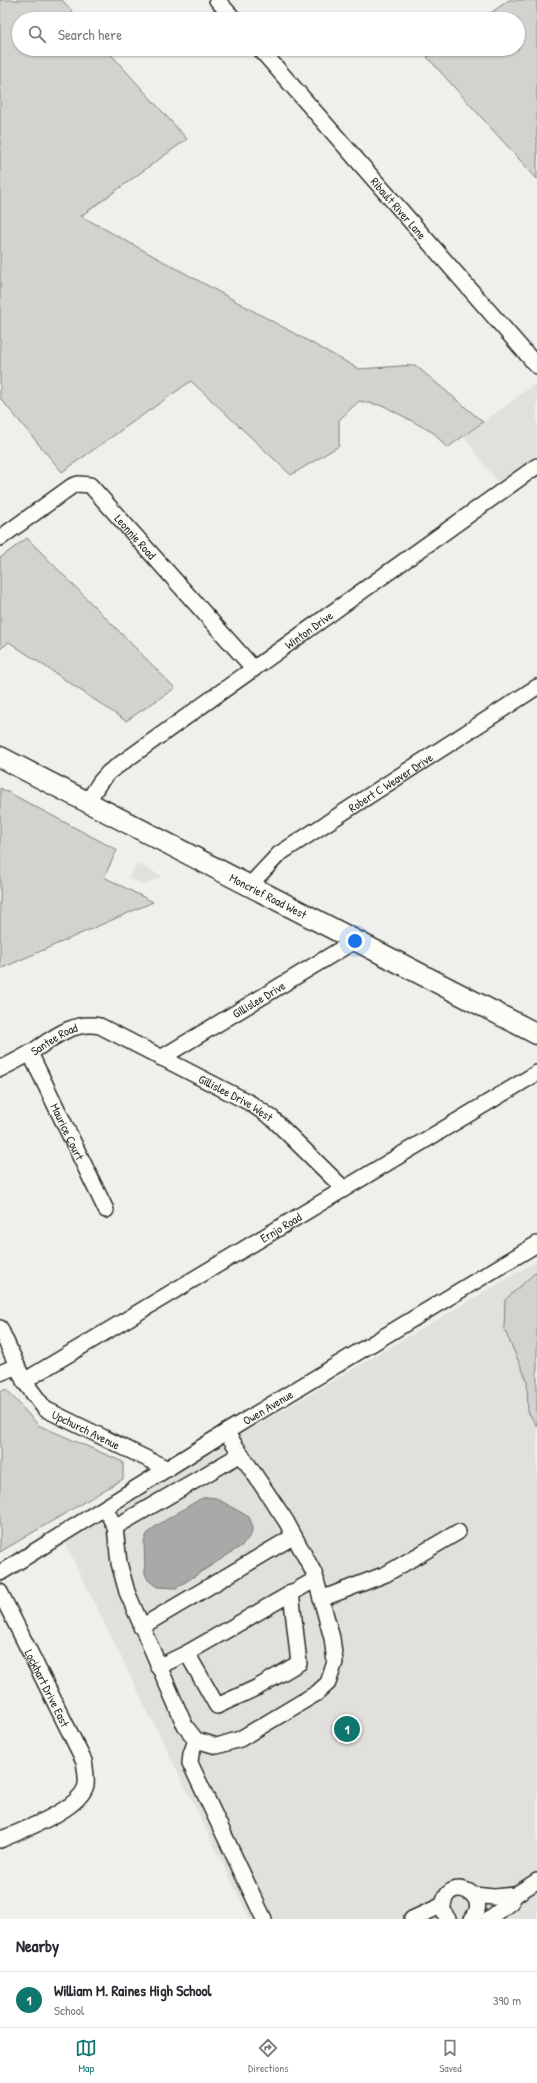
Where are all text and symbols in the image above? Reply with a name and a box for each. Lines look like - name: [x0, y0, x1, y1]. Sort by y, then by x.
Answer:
- search box: [12, 12, 525, 56]
- icon: search: [26, 23, 48, 45]
- text: Search here: [58, 24, 122, 45]
- street label: Ribault River Lane: [367, 173, 431, 243]
- street label: Leonnie Road: [111, 510, 161, 563]
- street label: Winton Drive: [281, 606, 336, 652]
- street label: Robert C Weaver Drive: [345, 748, 436, 816]
- street label: Moncrief Road West: [227, 868, 311, 923]
- your location: [345, 931, 365, 951]
- street label: Gillislee Drive: [229, 976, 288, 1022]
- street label: Santee Road: [27, 1018, 80, 1059]
- street label: Gillislee Drive West: [196, 1070, 277, 1125]
- street label: Maurice Court: [47, 1100, 89, 1163]
- street label: Ernjo Road: [256, 1208, 305, 1246]
- street label: Owen Avenue: [239, 1385, 296, 1429]
- street label: Upchurch Avenue: [49, 1405, 123, 1453]
- street label: Lockhart Drive East: [21, 1646, 74, 1730]
- pin: 1: [334, 1714, 360, 1744]
- text: Nearby: [16, 1934, 59, 1957]
- text: William M. Raines High School: [54, 1980, 211, 2001]
- text: 1: [27, 1991, 31, 2009]
- text: 390 m: [493, 1991, 521, 2009]
- text: School: [54, 2001, 84, 2019]
- tab: Map: [75, 2037, 97, 2075]
- tab: Directions: [248, 2037, 289, 2075]
- tab: Saved: [439, 2037, 462, 2075]

